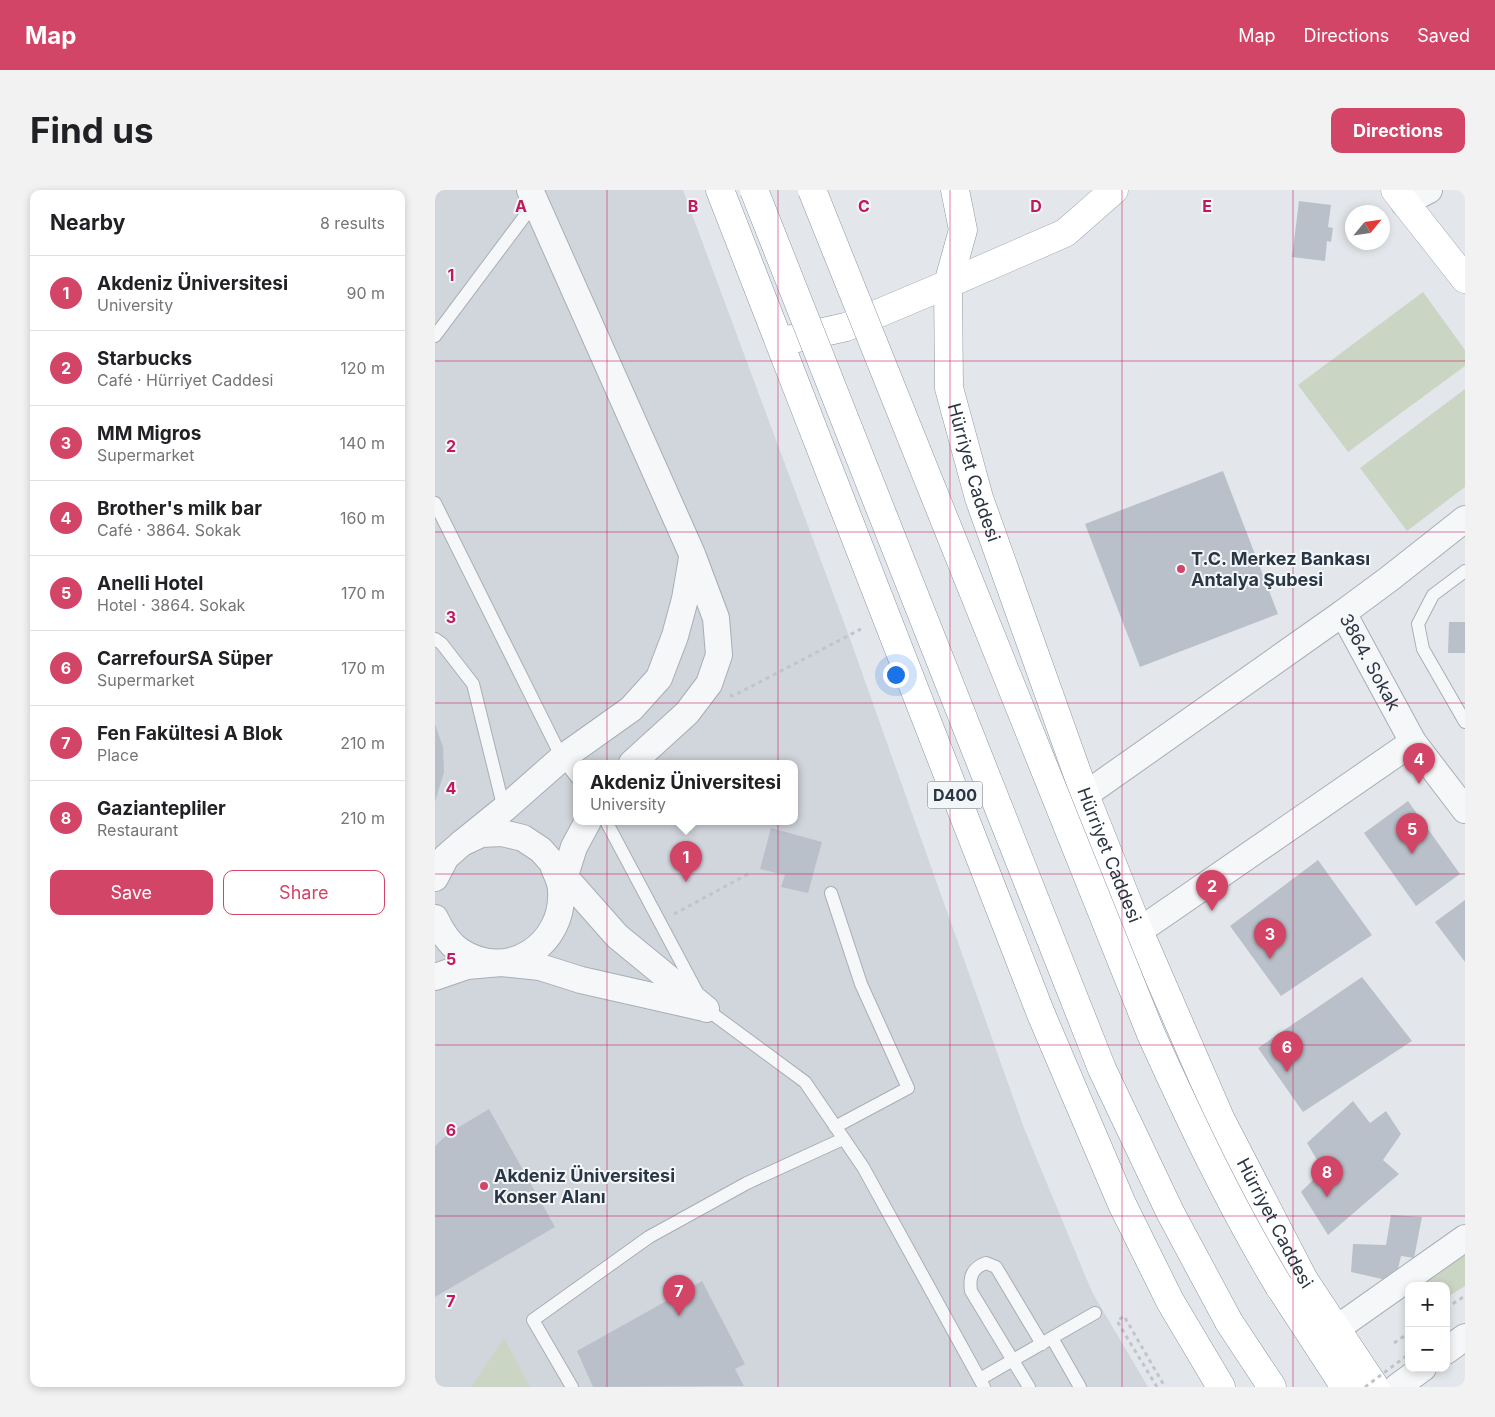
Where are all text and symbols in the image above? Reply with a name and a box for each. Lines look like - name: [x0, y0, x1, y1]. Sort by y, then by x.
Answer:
- text: Map: [25, 21, 76, 50]
- text: Map: [1238, 25, 1276, 46]
- text: Directions: [1304, 25, 1389, 46]
- text: Saved: [1417, 25, 1470, 46]
- button: Directions: [1331, 108, 1465, 153]
- text: Find us: [30, 109, 154, 151]
- text: A: [515, 196, 527, 216]
- text: B: [688, 196, 698, 216]
- text: C: [858, 196, 870, 216]
- text: D: [1030, 196, 1042, 216]
- text: E: [1202, 196, 1212, 216]
- north arrow: [1345, 205, 1390, 250]
- text: Nearby: [50, 210, 125, 235]
- text: 8 results: [320, 213, 385, 233]
- text: 1: [448, 265, 454, 285]
- text: Akdeniz Üniversitesi: [97, 272, 288, 295]
- text: 1: [63, 283, 69, 303]
- text: 90 m: [346, 283, 385, 303]
- text: University: [97, 295, 173, 315]
- text: Starbucks: [97, 347, 192, 370]
- text: 2: [61, 358, 71, 378]
- text: 120 m: [340, 358, 385, 378]
- text: Café · Hürriyet Caddesi: [97, 370, 274, 390]
- street label: Hürriyet Caddesi: [944, 401, 1005, 544]
- text: MM Migros: [97, 422, 201, 445]
- text: 3: [61, 433, 71, 453]
- text: 140 m: [340, 433, 385, 453]
- text: 2: [446, 436, 456, 456]
- text: Supermarket: [97, 445, 194, 465]
- text: Brother's milk bar: [97, 497, 262, 520]
- text: 4: [61, 508, 71, 528]
- text: 160 m: [340, 508, 385, 528]
- text: Café · 3864. Sokak: [97, 520, 241, 540]
- place label: T.C. Merkez Bankası Antalya Şubesi: [1191, 548, 1370, 590]
- marker: T.C. Merkez Bankası Antalya Şubesi: [1175, 563, 1187, 575]
- text: Anelli Hotel: [97, 572, 203, 595]
- text: 5: [61, 583, 71, 603]
- text: 170 m: [341, 583, 385, 603]
- text: Hotel · 3864. Sokak: [97, 595, 245, 615]
- text: 3: [446, 607, 456, 627]
- street label: 3864. Sokak: [1335, 610, 1405, 714]
- text: CarrefourSA Süper: [97, 647, 273, 670]
- text: 6: [61, 658, 71, 678]
- text: 170 m: [341, 658, 385, 678]
- your location: [883, 662, 909, 688]
- text: Supermarket: [97, 670, 194, 690]
- text: Fen Fakültesi A Blok: [97, 722, 283, 745]
- text: 7: [61, 733, 71, 753]
- text: 210 m: [340, 733, 385, 753]
- pin: 4: [1403, 743, 1435, 784]
- text: Place: [97, 745, 139, 765]
- popup: [573, 760, 798, 825]
- text: Akdeniz Üniversitesi: [590, 771, 781, 794]
- text: 4: [446, 778, 457, 798]
- road number: D400: [927, 782, 983, 808]
- street label: Hürriyet Caddesi: [1073, 785, 1146, 925]
- text: University: [590, 794, 666, 814]
- text: Gaziantepliler: [97, 797, 226, 820]
- text: 8: [61, 808, 71, 828]
- text: 210 m: [340, 808, 385, 828]
- pin: 5: [1396, 813, 1428, 854]
- text: Restaurant: [97, 820, 178, 840]
- pin: 1: [670, 841, 702, 882]
- button: Save: [50, 870, 213, 915]
- button: Share: [223, 870, 385, 915]
- pin: 2: [1196, 870, 1228, 911]
- pin: 3: [1254, 918, 1286, 959]
- text: 5: [446, 949, 456, 969]
- pin: 6: [1271, 1031, 1303, 1072]
- text: 6: [446, 1120, 456, 1140]
- street label: Hürriyet Caddesi: [1233, 1154, 1317, 1292]
- pin: 8: [1311, 1156, 1343, 1197]
- place label: Akdeniz Üniversitesi Konser Alanı: [494, 1165, 675, 1207]
- marker: Akdeniz Üniversitesi Konser Alanı: [478, 1180, 490, 1192]
- pin: 7: [663, 1275, 695, 1316]
- map controls: [1405, 1282, 1450, 1372]
- button: +: [1405, 1282, 1450, 1327]
- text: 7: [446, 1291, 456, 1311]
- button: −: [1405, 1327, 1450, 1372]

